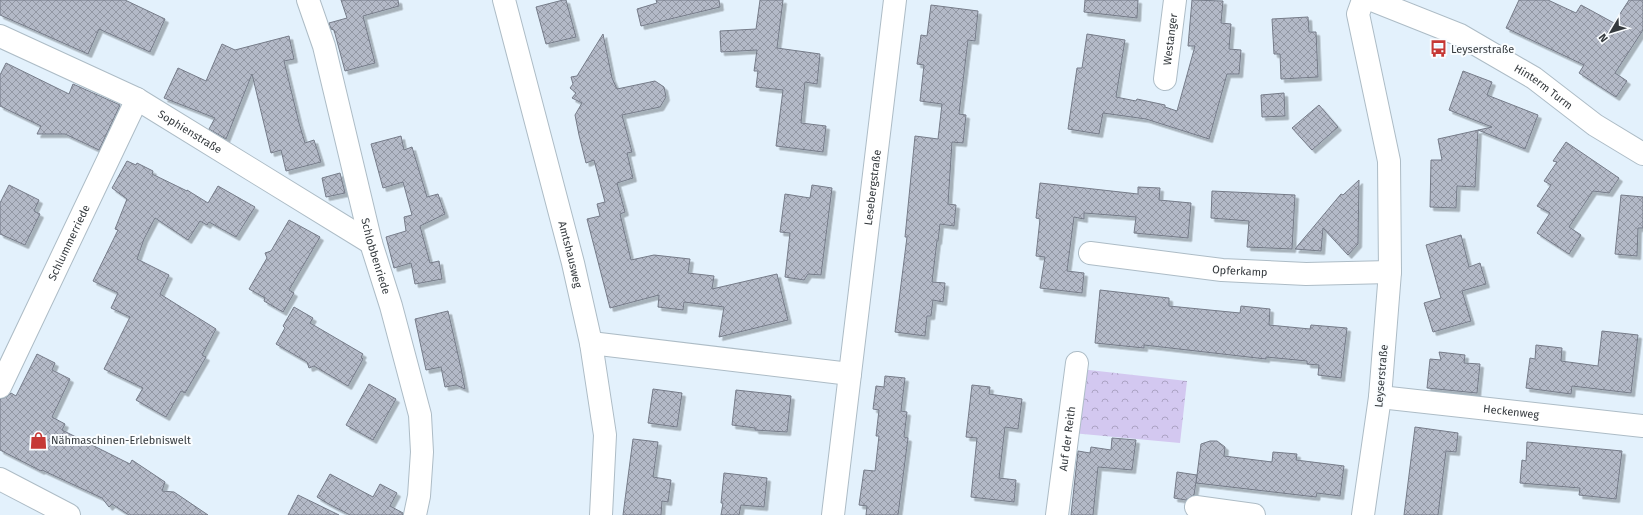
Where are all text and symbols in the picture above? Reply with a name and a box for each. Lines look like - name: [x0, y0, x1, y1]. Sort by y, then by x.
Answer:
- street label: Westanger: [1161, 12, 1180, 66]
- north arrow: [1591, 12, 1631, 52]
- text: N: [1596, 31, 1611, 45]
- bus stop icon: Leyserstraße: [1428, 39, 1448, 59]
- place label: Leyserstraße: [1451, 43, 1514, 56]
- street label: Hinterm Turm: [1512, 62, 1575, 112]
- street label: Sophienstraße: [155, 107, 224, 157]
- street label: Lesebergstraße: [862, 149, 884, 226]
- street label: Schlummerriede: [46, 203, 93, 283]
- street label: Schlobbenriede: [358, 217, 393, 296]
- street label: Amtshausweg: [555, 220, 584, 289]
- street label: Opferkamp: [1211, 263, 1268, 279]
- street label: Leyserstraße: [1372, 344, 1391, 408]
- street label: Heckenweg: [1482, 402, 1540, 422]
- street label: Auf der Reith: [1057, 406, 1078, 472]
- shop icon: Nähmaschinen-Erlebniswelt: [28, 430, 48, 450]
- place label: Nähmaschinen-Erlebniswelt: [51, 434, 191, 447]

